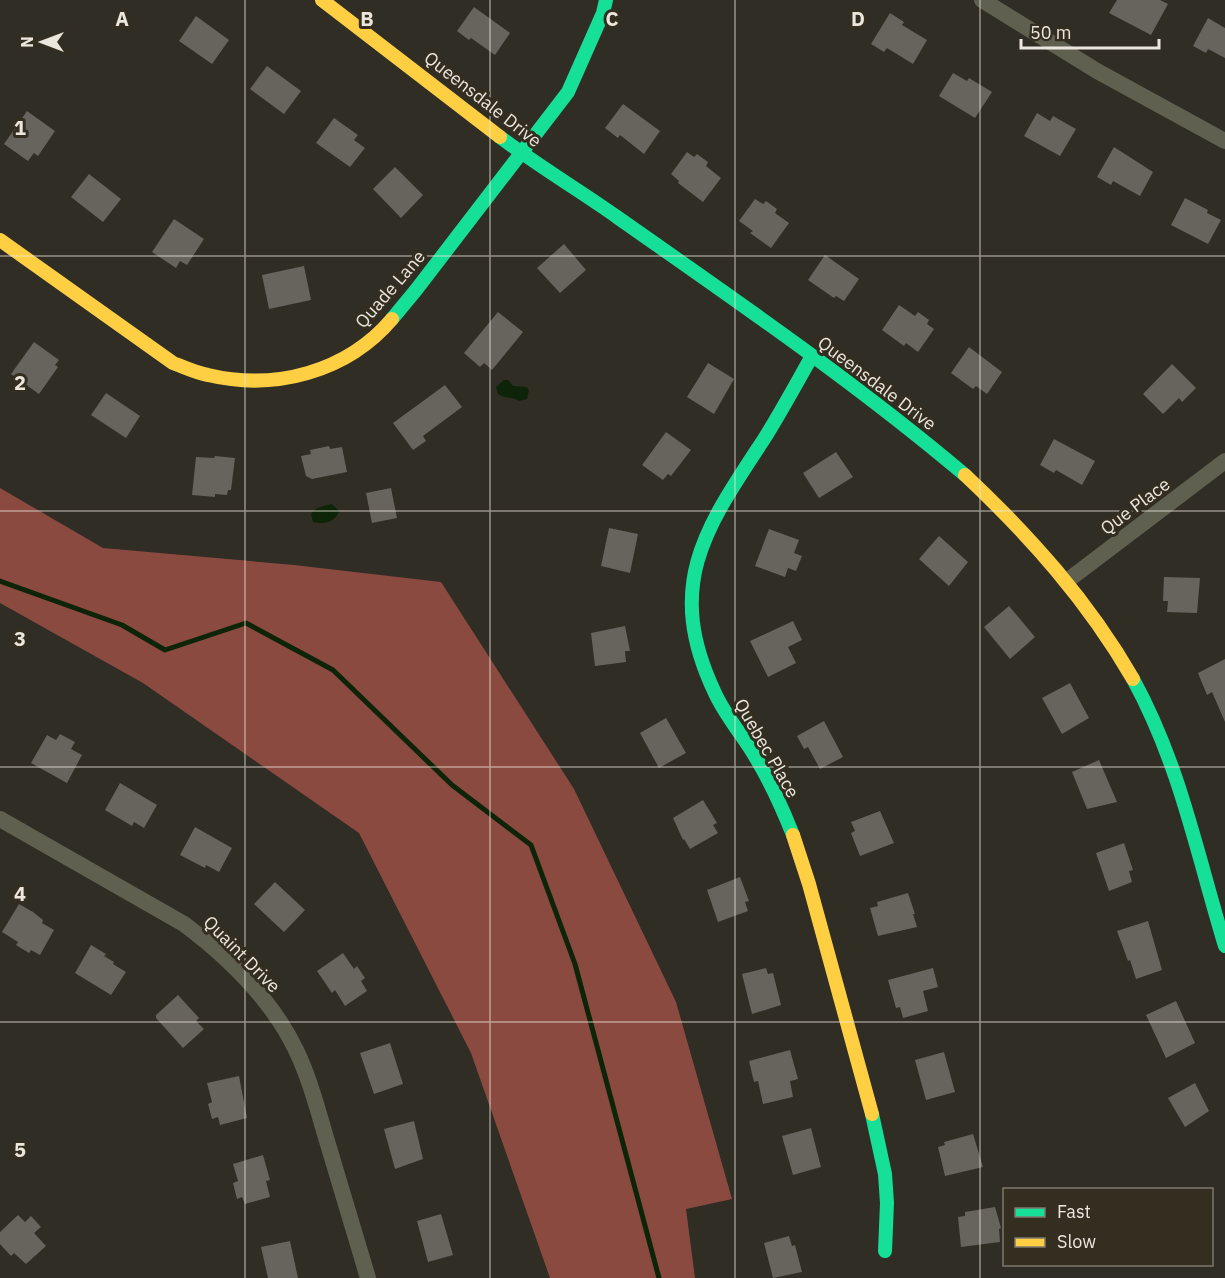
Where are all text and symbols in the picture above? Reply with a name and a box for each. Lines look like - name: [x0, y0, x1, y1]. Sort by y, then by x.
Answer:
- text: A: [115, 5, 129, 32]
- text: B: [360, 5, 374, 32]
- text: C: [605, 5, 619, 32]
- text: D: [851, 5, 865, 32]
- north arrow: [12, 12, 72, 72]
- scale bar: [1021, 12, 1159, 50]
- text: 50 m: [1030, 21, 1072, 44]
- text: N: [17, 36, 37, 48]
- street label: Queensdale Drive: [420, 46, 546, 152]
- text: 1: [14, 114, 26, 141]
- street label: Quade Lane: [350, 245, 430, 333]
- street label: Queensdale Drive: [813, 331, 941, 435]
- text: 2: [14, 369, 26, 396]
- street label: Que Place: [1096, 472, 1174, 540]
- text: 3: [14, 625, 26, 652]
- street label: Quebec Place: [729, 694, 805, 802]
- text: 4: [14, 880, 26, 907]
- street label: Quaint Drive: [199, 911, 285, 997]
- text: 5: [14, 1136, 26, 1163]
- legend: [1003, 1188, 1213, 1266]
- text: Fast: [1057, 1200, 1091, 1223]
- text: Slow: [1057, 1230, 1096, 1253]

